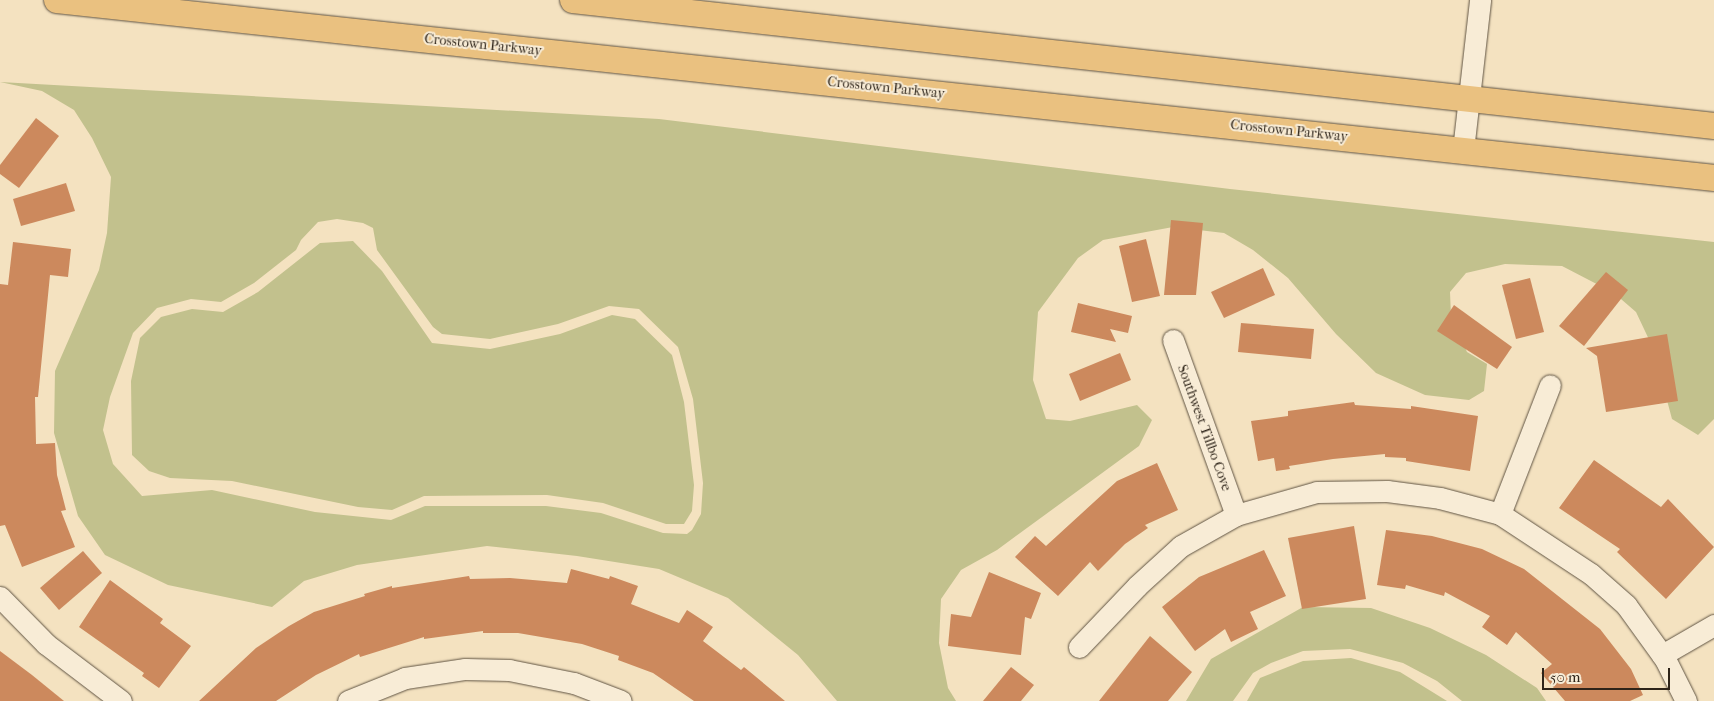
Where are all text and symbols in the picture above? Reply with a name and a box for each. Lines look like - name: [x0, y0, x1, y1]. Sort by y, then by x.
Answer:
- street label: Crosstown Parkway: [424, 30, 542, 60]
- street label: Crosstown Parkway: [827, 73, 945, 103]
- street label: Crosstown Parkway: [1230, 116, 1348, 146]
- street label: Southwest Tillbo Cove: [1173, 363, 1235, 493]
- scale bar: [1544, 658, 1672, 690]
- text: 50 m: [1550, 668, 1580, 686]

